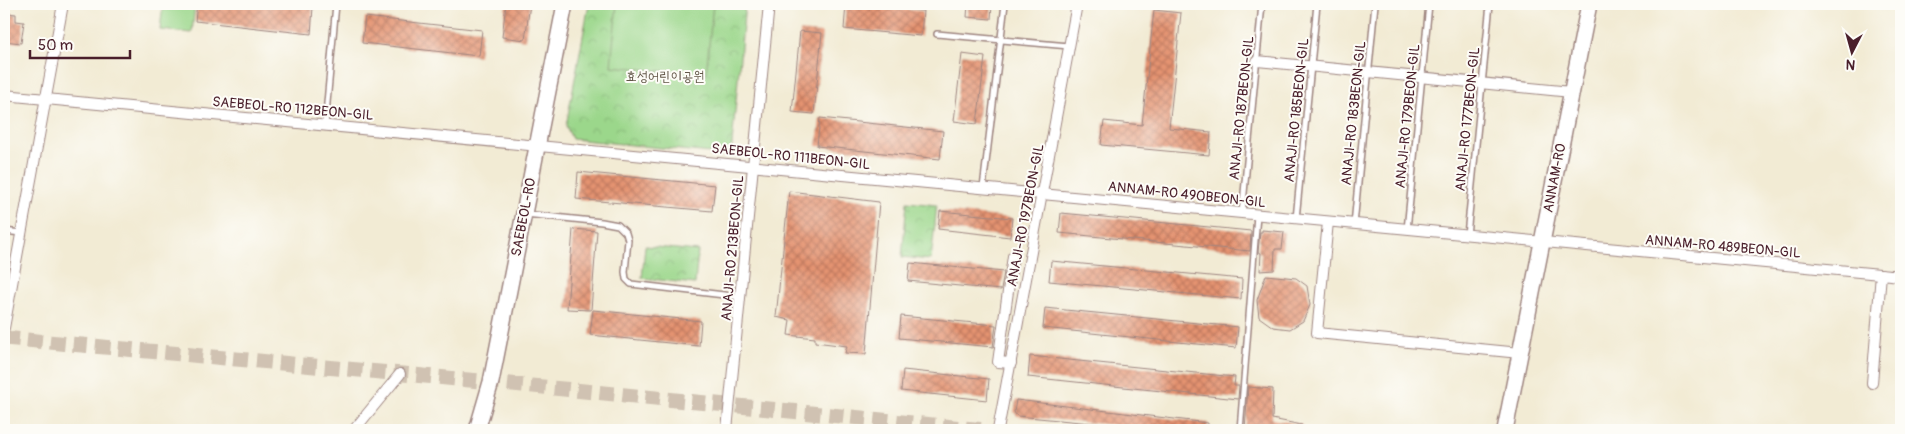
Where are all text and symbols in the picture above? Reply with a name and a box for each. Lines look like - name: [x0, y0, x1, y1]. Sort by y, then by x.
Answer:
- scale bar: [30, 28, 130, 60]
- north arrow: [1828, 28, 1878, 78]
- street label: ANAJI-RO 187BEON-GIL: [1225, 35, 1258, 181]
- text: 50 m: [38, 36, 73, 55]
- street label: ANAJI-RO 185BEON-GIL: [1280, 37, 1313, 183]
- street label: ANAJI-RO 183BEON-GIL: [1337, 40, 1370, 186]
- street label: ANAJI-RO 179BEON-GIL: [1391, 43, 1424, 189]
- street label: ANAJI-RO 177BEON-GIL: [1451, 46, 1484, 192]
- text: N: [1845, 55, 1856, 73]
- park label: 효성어린이공원: [626, 68, 704, 85]
- street label: SAEBEOL-RO 112BEON-GIL: [212, 93, 374, 124]
- street label: SAEBEOL-RO 111BEON-GIL: [711, 140, 871, 173]
- street label: ANAJI-RO 197BEON-GIL: [1003, 142, 1048, 288]
- street label: ANNAM-RO: [1539, 142, 1570, 214]
- street label: ANAJI-RO 213BEON-GIL: [718, 174, 747, 322]
- street label: SAEBEOL-RO: [508, 176, 539, 258]
- street label: ANNAM-RO 490BEON-GIL: [1107, 178, 1267, 211]
- street label: ANNAM-RO 489BEON-GIL: [1644, 231, 1802, 262]

